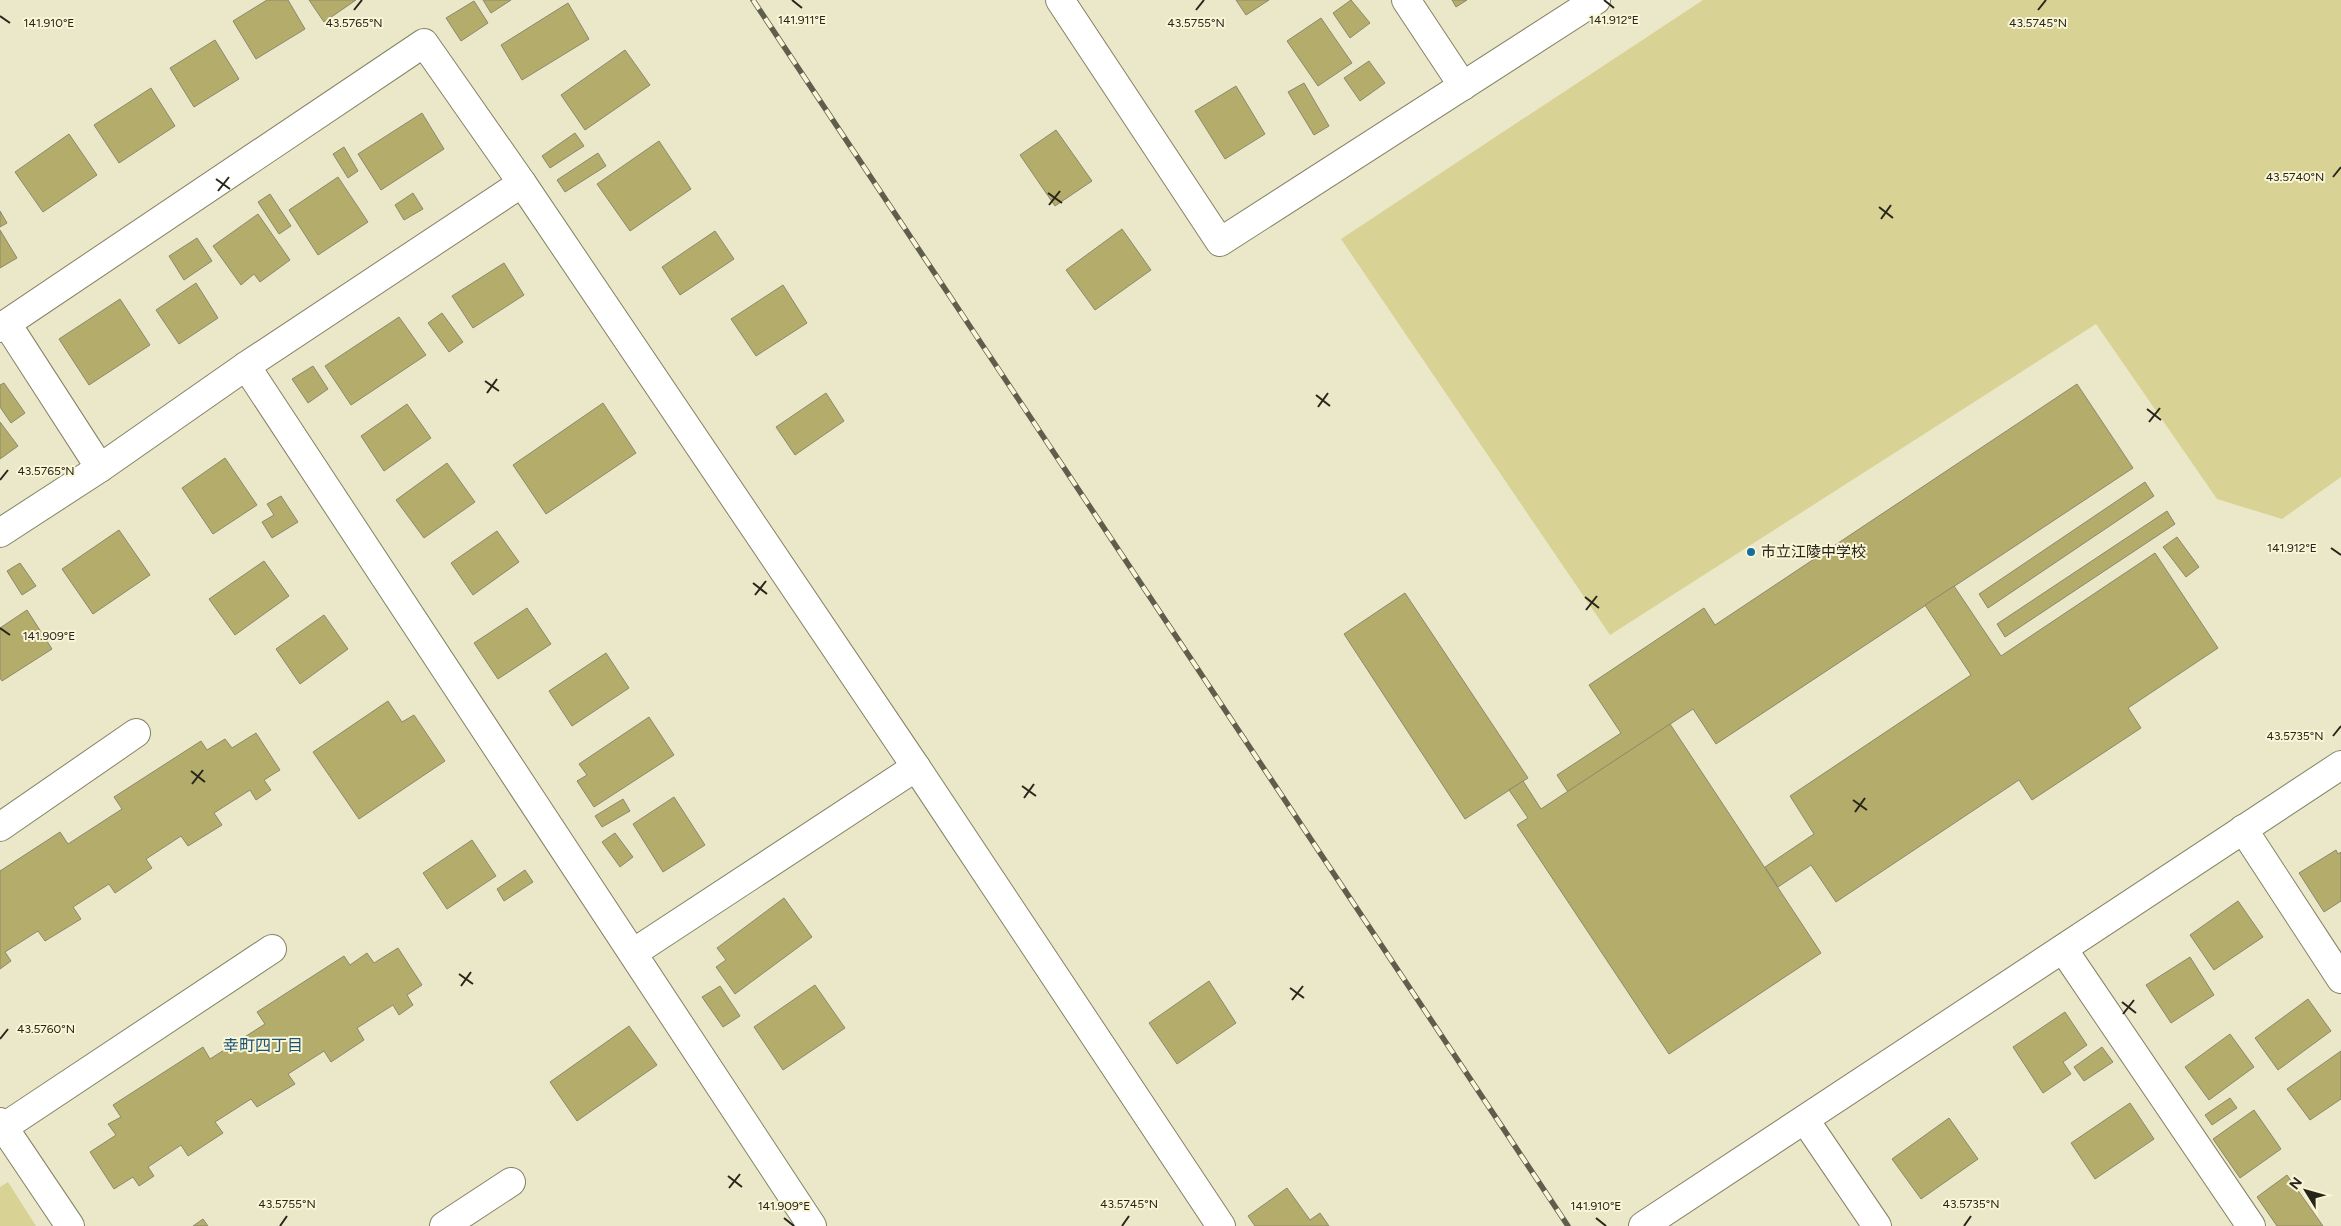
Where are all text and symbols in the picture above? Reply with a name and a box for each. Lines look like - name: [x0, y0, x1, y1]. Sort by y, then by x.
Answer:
- text: 141.911°E: [778, 13, 826, 27]
- text: 141.912°E: [1589, 13, 1639, 27]
- text: 141.910°E: [24, 16, 74, 30]
- text: 43.5765°N: [325, 16, 383, 30]
- text: 43.5755°N: [1167, 16, 1225, 30]
- text: 43.5745°N: [2009, 16, 2067, 30]
- text: 43.5740°N: [2266, 170, 2324, 184]
- text: 43.5765°N: [17, 464, 75, 478]
- text: 141.912°E: [2267, 541, 2317, 555]
- place label: 市立江陵中学校: [1761, 543, 1866, 561]
- marker: 市立江陵中学校: [1745, 546, 1757, 558]
- text: 141.909°E: [23, 629, 75, 643]
- text: 43.5735°N: [2267, 729, 2323, 743]
- text: 43.5760°N: [17, 1022, 75, 1036]
- district label: 幸町四丁目: [223, 1036, 303, 1055]
- north arrow: [2281, 1166, 2331, 1216]
- text: N: [2286, 1174, 2306, 1193]
- text: 43.5755°N: [258, 1197, 316, 1211]
- text: 43.5745°N: [1100, 1197, 1158, 1211]
- text: 43.5735°N: [1943, 1197, 1999, 1211]
- text: 141.909°E: [758, 1199, 810, 1213]
- text: 141.910°E: [1571, 1199, 1621, 1213]

